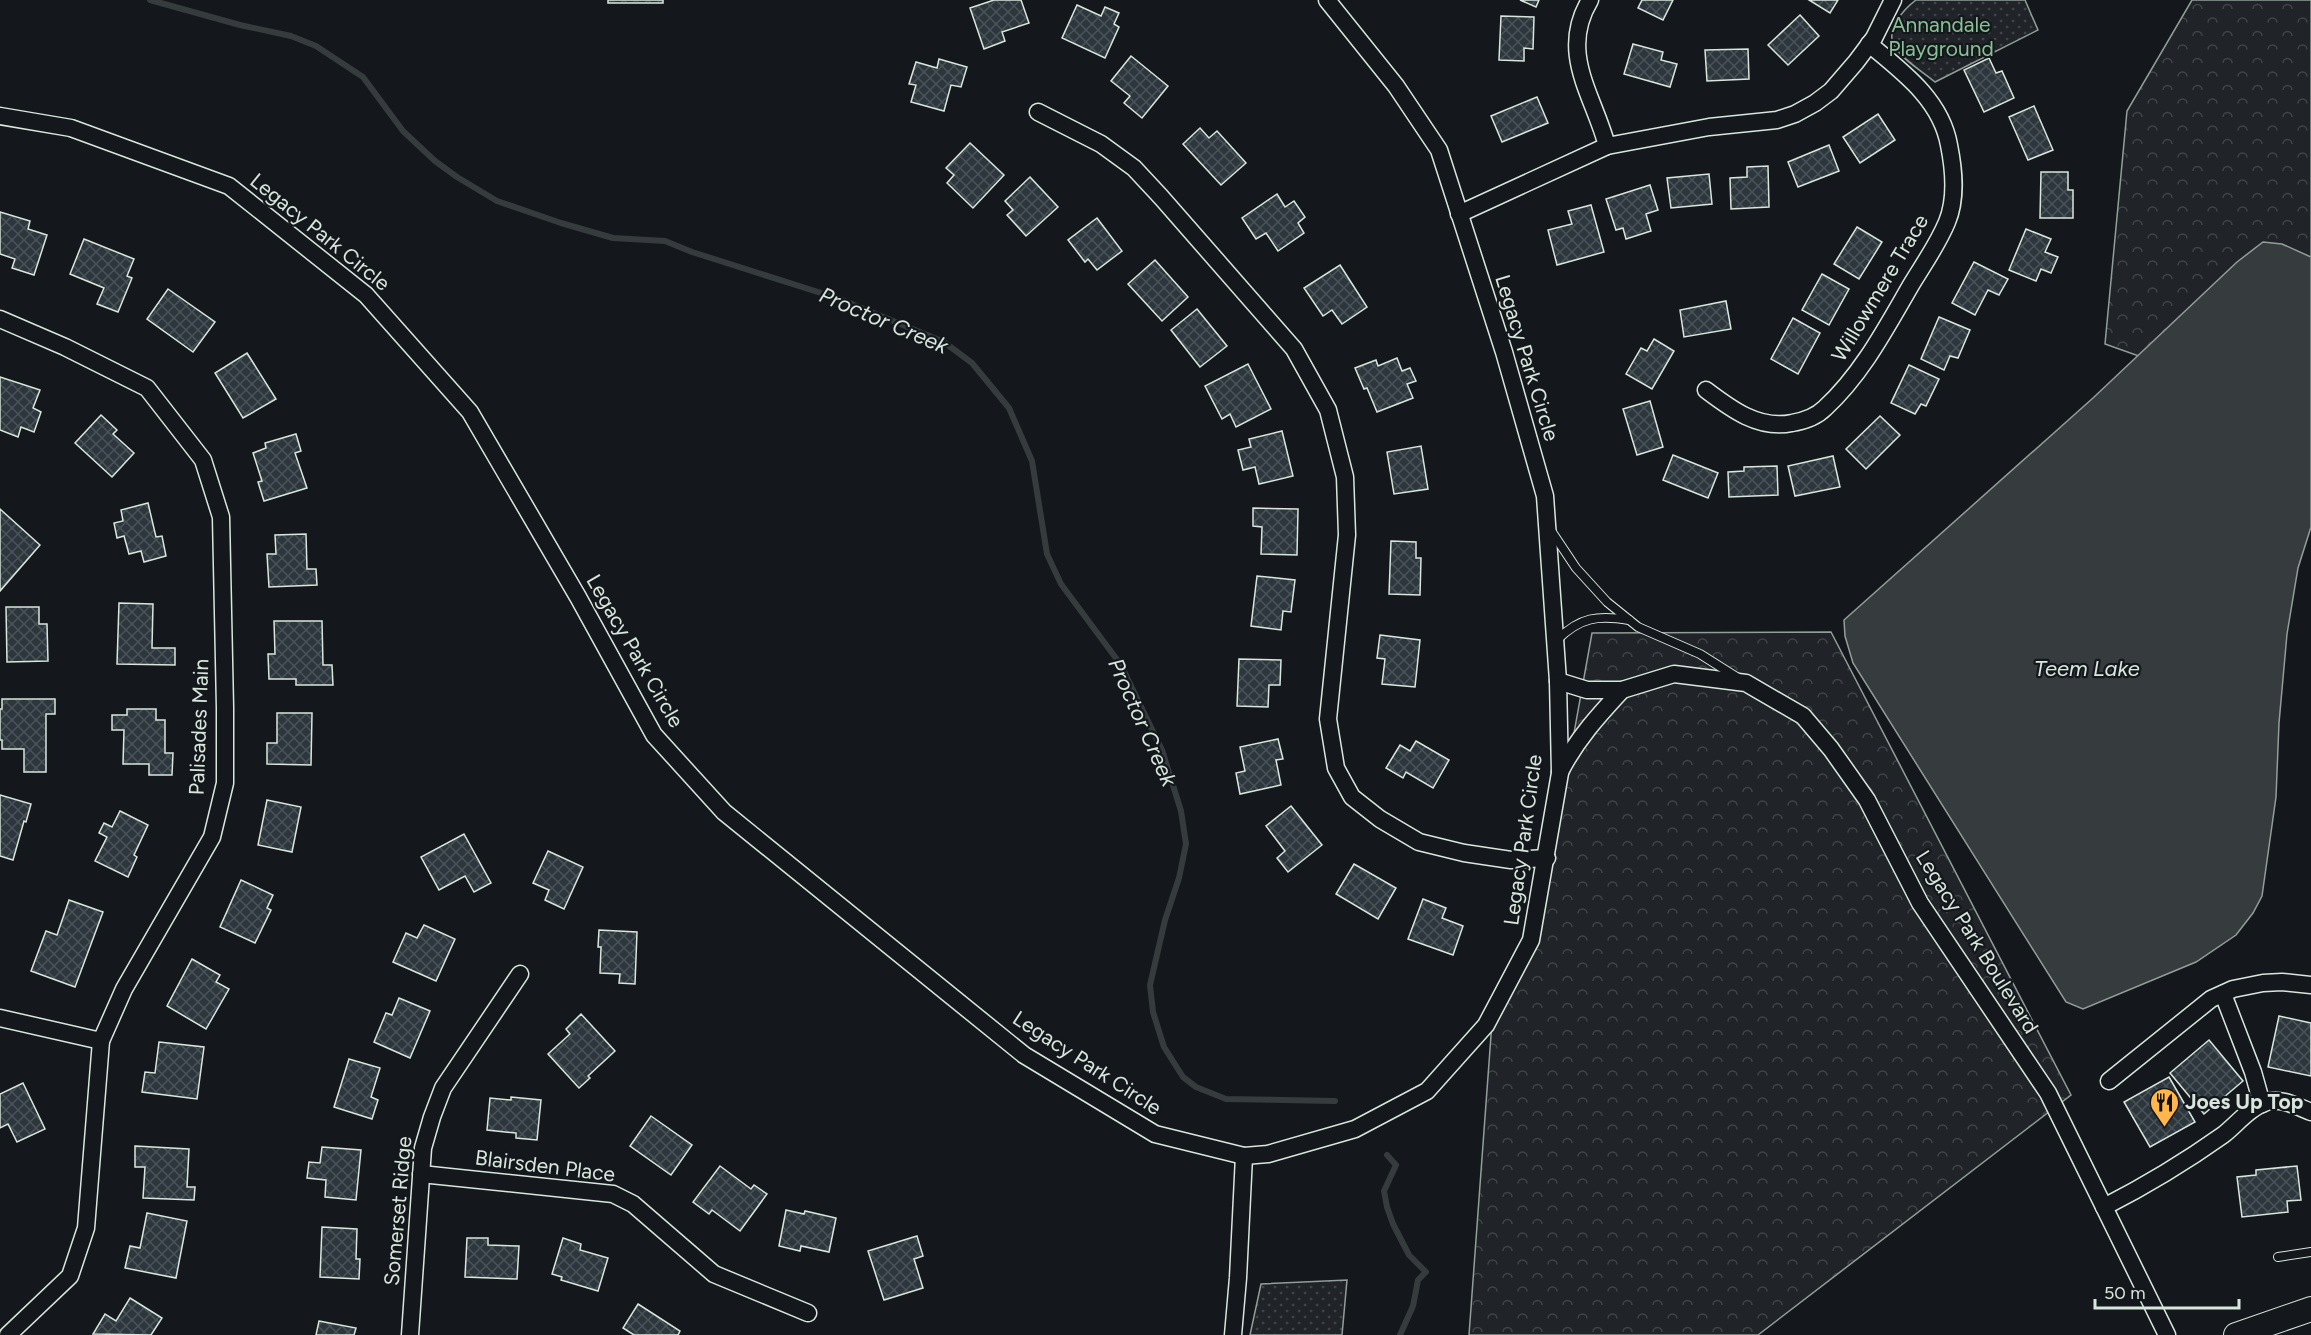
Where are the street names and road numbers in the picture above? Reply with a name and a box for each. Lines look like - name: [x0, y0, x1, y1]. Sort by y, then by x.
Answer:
- street label: Legacy Park Circle: [245, 168, 395, 296]
- street label: Willowmere Trace: [1826, 210, 1933, 366]
- street label: Legacy Park Circle: [1490, 272, 1565, 444]
- street label: Legacy Park Circle: [581, 570, 689, 732]
- street label: Palisades Main: [184, 658, 213, 796]
- street label: Legacy Park Circle: [1498, 753, 1547, 927]
- street label: Legacy Park Boulevard: [1911, 846, 2044, 1038]
- street label: Legacy Park Circle: [1008, 1005, 1166, 1120]
- street label: Somerset Ridge: [379, 1135, 416, 1287]
- street label: Blairsden Place: [474, 1145, 617, 1186]

